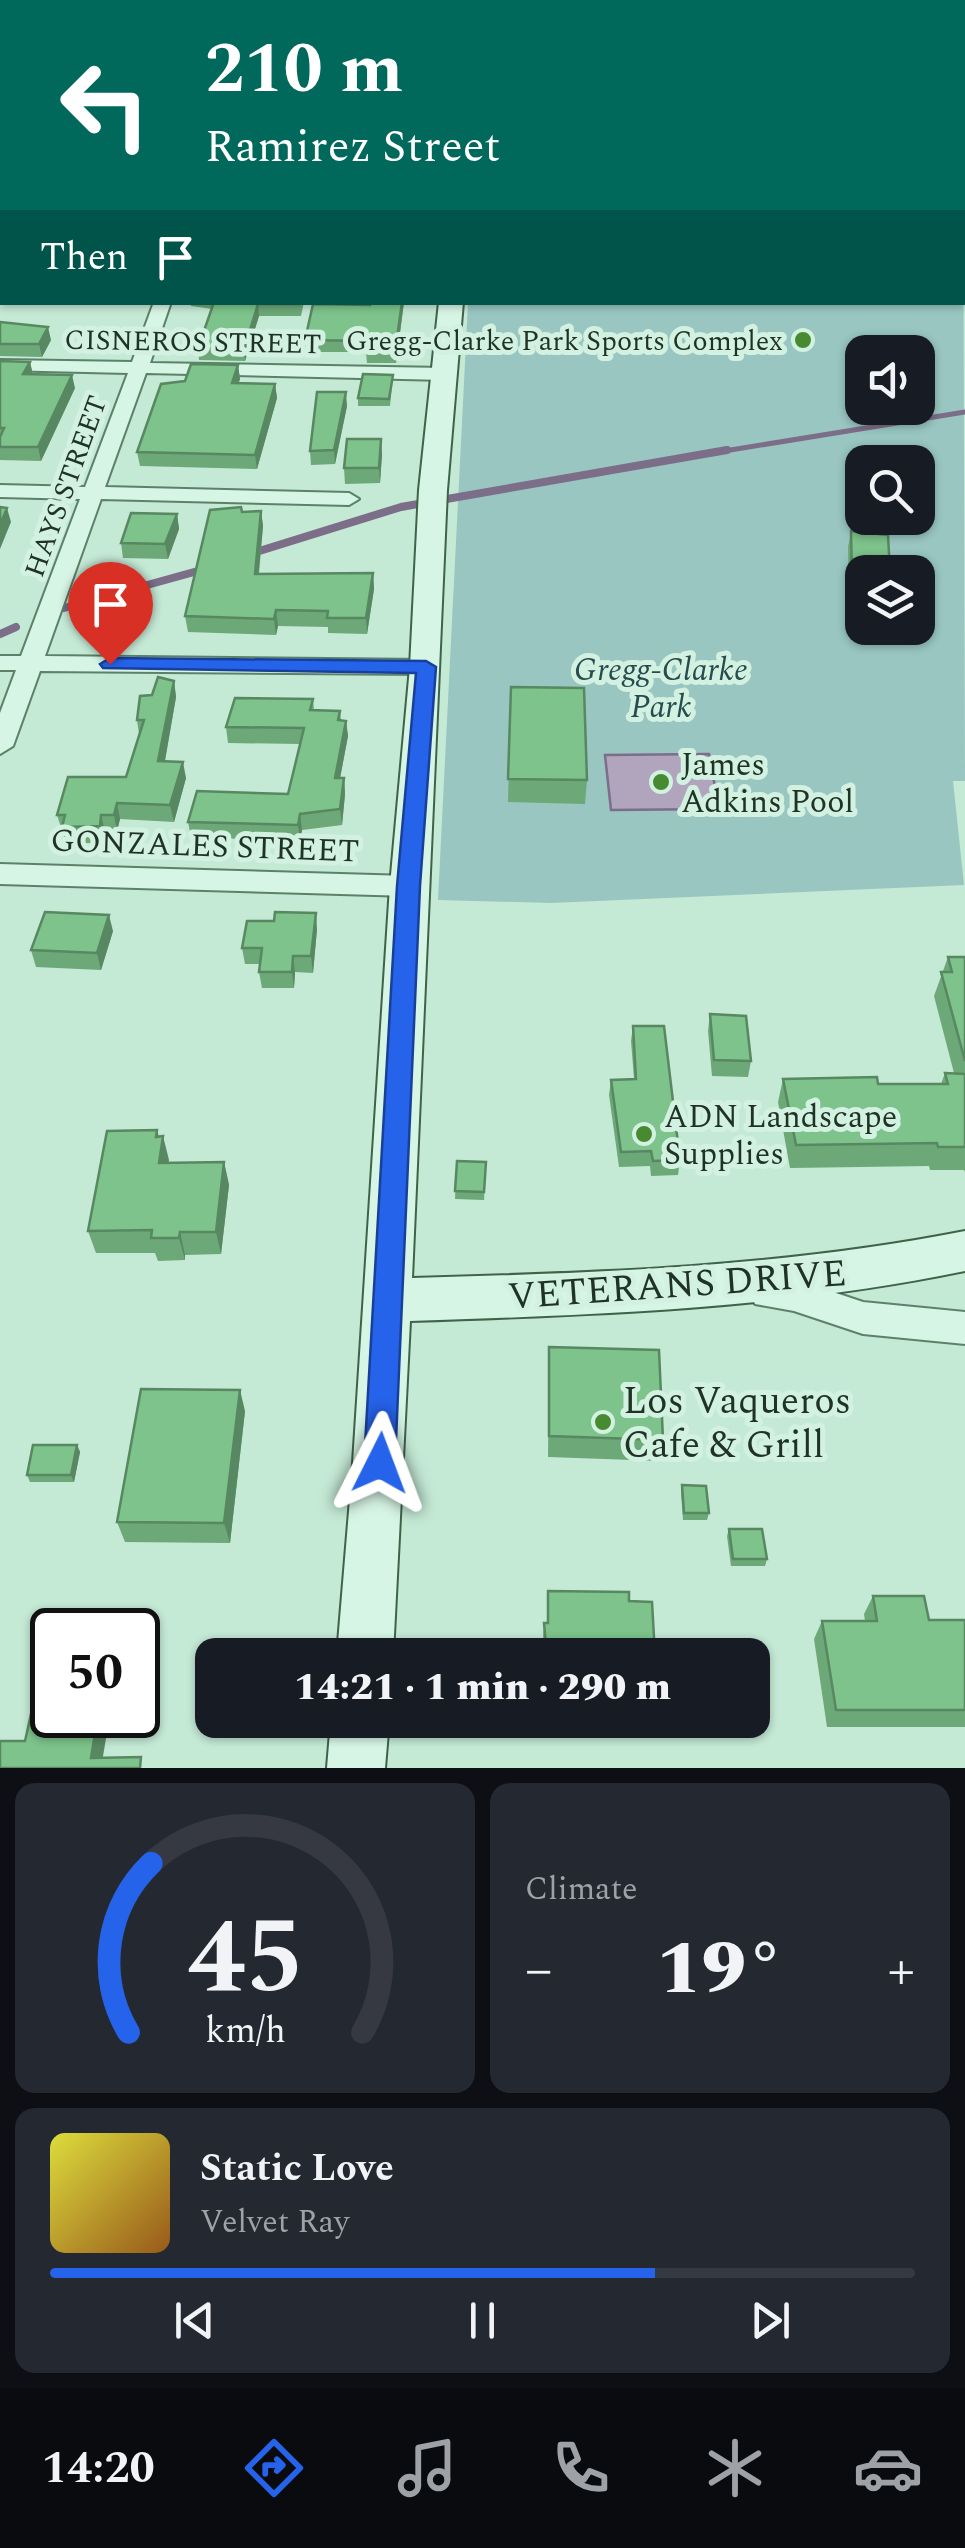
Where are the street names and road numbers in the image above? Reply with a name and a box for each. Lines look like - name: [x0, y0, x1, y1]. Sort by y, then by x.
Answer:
- street label: CISNEROS STREET: [64, 319, 322, 366]
- street label: HAYS STREET: [14, 390, 119, 583]
- street label: GONZALES STREET: [50, 817, 360, 876]
- street label: VETERANS DRIVE: [506, 1245, 848, 1327]

